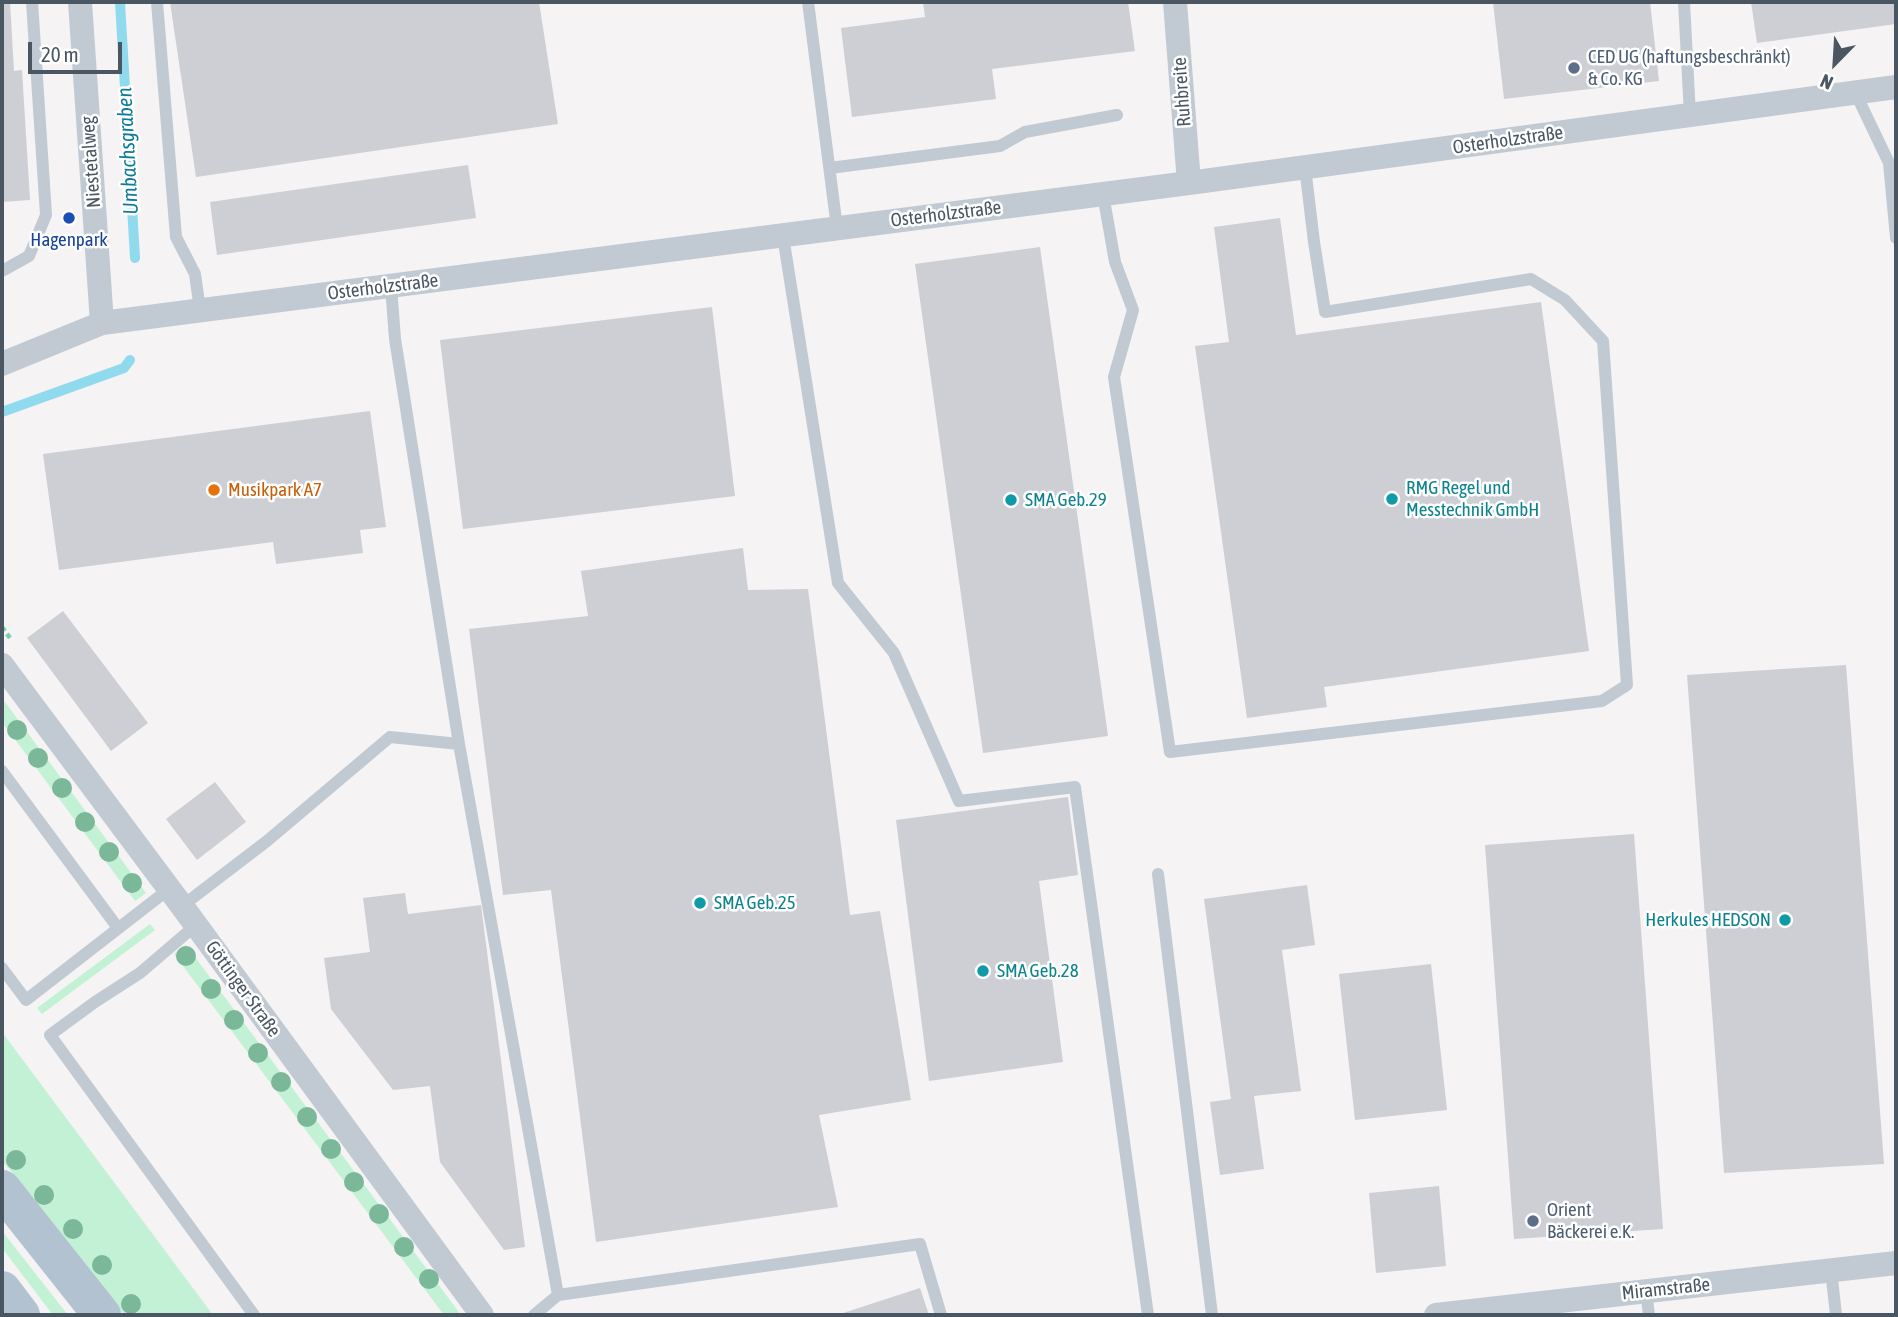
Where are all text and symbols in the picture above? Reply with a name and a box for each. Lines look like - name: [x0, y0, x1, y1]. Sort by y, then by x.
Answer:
- scale bar: [32, 28, 126, 72]
- north arrow: [1800, 28, 1870, 98]
- text: 20 m: [41, 42, 79, 66]
- place label: CED UG (haftungsbeschränkt) & Co. KG: [1588, 46, 1791, 90]
- street label: Ruhbreite: [1168, 57, 1196, 127]
- marker: CED UG (haftungsbeschränkt) & Co. KG: [1566, 60, 1582, 76]
- text: N: [1817, 70, 1836, 95]
- water label: Umbachsgraben: [112, 87, 144, 215]
- street label: Niestetalweg: [76, 115, 106, 209]
- street label: Osterholzstraße: [1451, 121, 1565, 159]
- street label: Osterholzstraße: [889, 196, 1003, 232]
- marker: Hagenpark: [61, 210, 77, 226]
- place label: Hagenpark: [30, 229, 108, 251]
- street label: Osterholzstraße: [326, 269, 440, 305]
- place label: RMG Regel und Messtechnik GmbH: [1406, 477, 1539, 521]
- place label: Musikpark A7: [228, 479, 322, 501]
- marker: Musikpark A7: [206, 482, 222, 498]
- place label: SMA Geb.29: [1025, 489, 1107, 511]
- marker: RMG Regel und Messtechnik GmbH: [1384, 491, 1400, 507]
- marker: SMA Geb.29: [1003, 492, 1019, 508]
- place label: SMA Geb.25: [714, 892, 796, 914]
- marker: SMA Geb.25: [692, 895, 708, 911]
- place label: Herkules HEDSON: [1645, 909, 1771, 931]
- marker: Herkules HEDSON: [1777, 912, 1793, 928]
- street label: Göttinger Straße: [201, 937, 285, 1041]
- place label: SMA Geb.28: [997, 960, 1079, 982]
- marker: SMA Geb.28: [975, 963, 991, 979]
- place label: Orient Bäckerei e.K.: [1547, 1199, 1634, 1243]
- marker: Orient Bäckerei e.K.: [1525, 1213, 1541, 1229]
- street label: Miramstraße: [1621, 1273, 1711, 1305]

